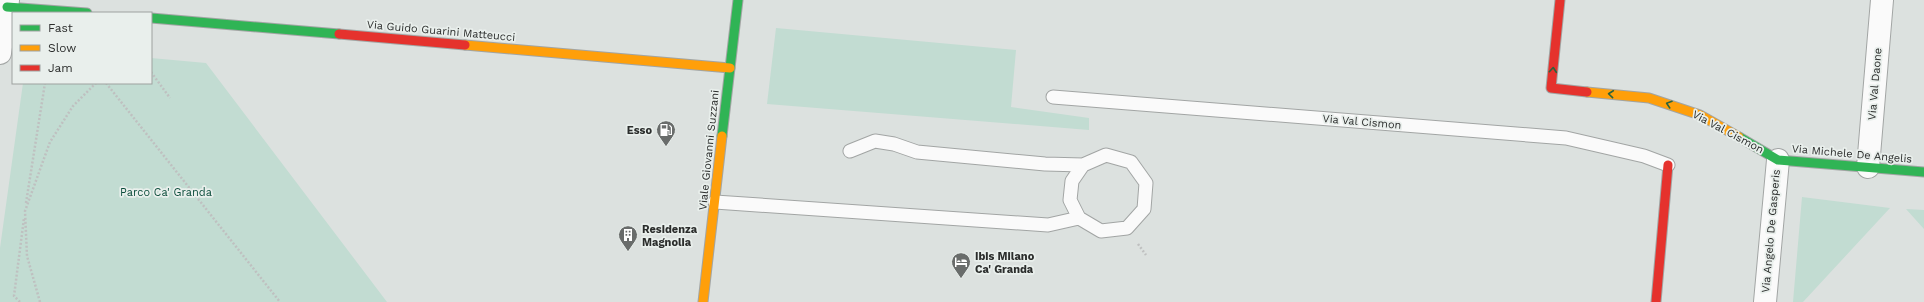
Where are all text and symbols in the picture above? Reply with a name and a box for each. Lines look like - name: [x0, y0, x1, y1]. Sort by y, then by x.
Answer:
- legend: [12, 12, 152, 84]
- street label: Via Guido Guarini Matteucci: [366, 18, 516, 44]
- text: Fast: [48, 21, 73, 35]
- text: Slow: [48, 41, 76, 55]
- street label: Via Val Daone: [1865, 47, 1885, 121]
- text: Jam: [48, 61, 73, 75]
- one-way arrow: [1548, 67, 1557, 73]
- street label: Viale Giovanni Suzzani: [696, 89, 722, 211]
- one-way arrow: [1608, 90, 1614, 99]
- one-way arrow: [1666, 101, 1673, 109]
- street label: Via Val Cismon: [1690, 108, 1766, 156]
- street label: Via Val Cismon: [1322, 112, 1402, 132]
- fuel station icon: Esso: [655, 119, 677, 147]
- place label: Esso: [627, 124, 652, 137]
- street label: Via Michele De Angelis: [1791, 142, 1913, 166]
- street label: Via Angelo De Gasperis: [1759, 169, 1783, 293]
- park label: Parco Ca' Granda: [120, 186, 212, 199]
- place label: Residenza Magnolia: [642, 223, 698, 249]
- building icon: Residenza Magnolia: [617, 224, 639, 252]
- place label: Ibis Milano Ca' Granda: [975, 250, 1035, 276]
- hotel icon: Ibis Milano Ca' Granda: [950, 251, 972, 279]

